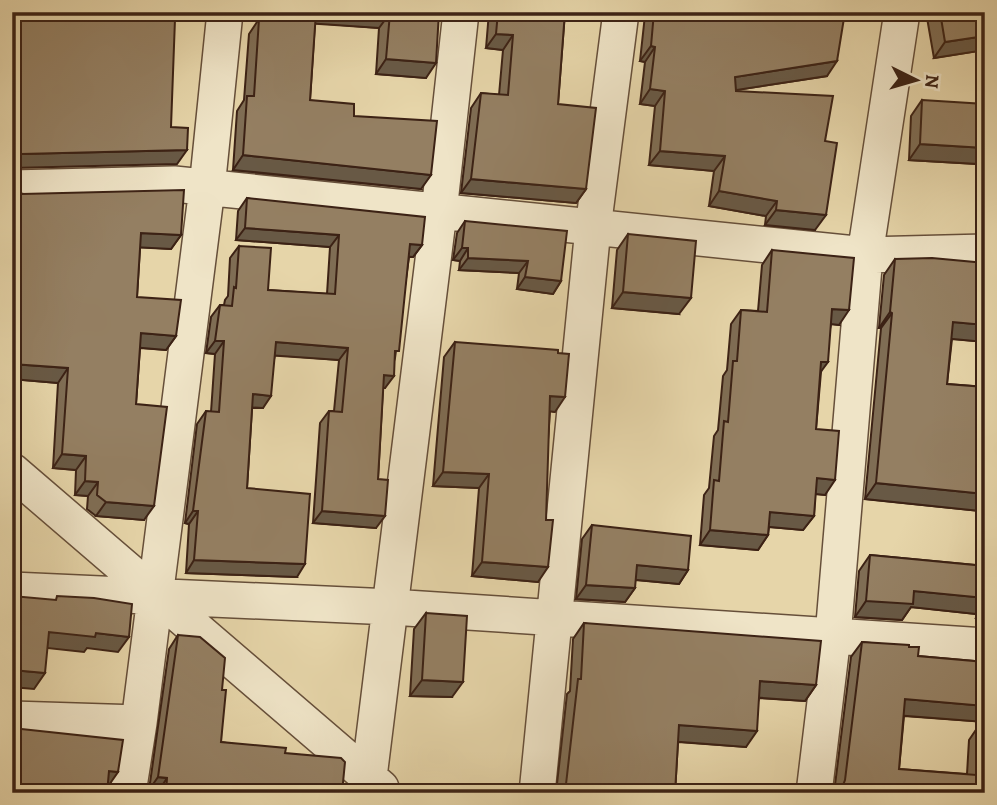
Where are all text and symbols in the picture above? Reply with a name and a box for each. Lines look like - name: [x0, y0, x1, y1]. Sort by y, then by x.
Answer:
- north arrow: [881, 46, 951, 116]
- text: N: [918, 73, 945, 90]

